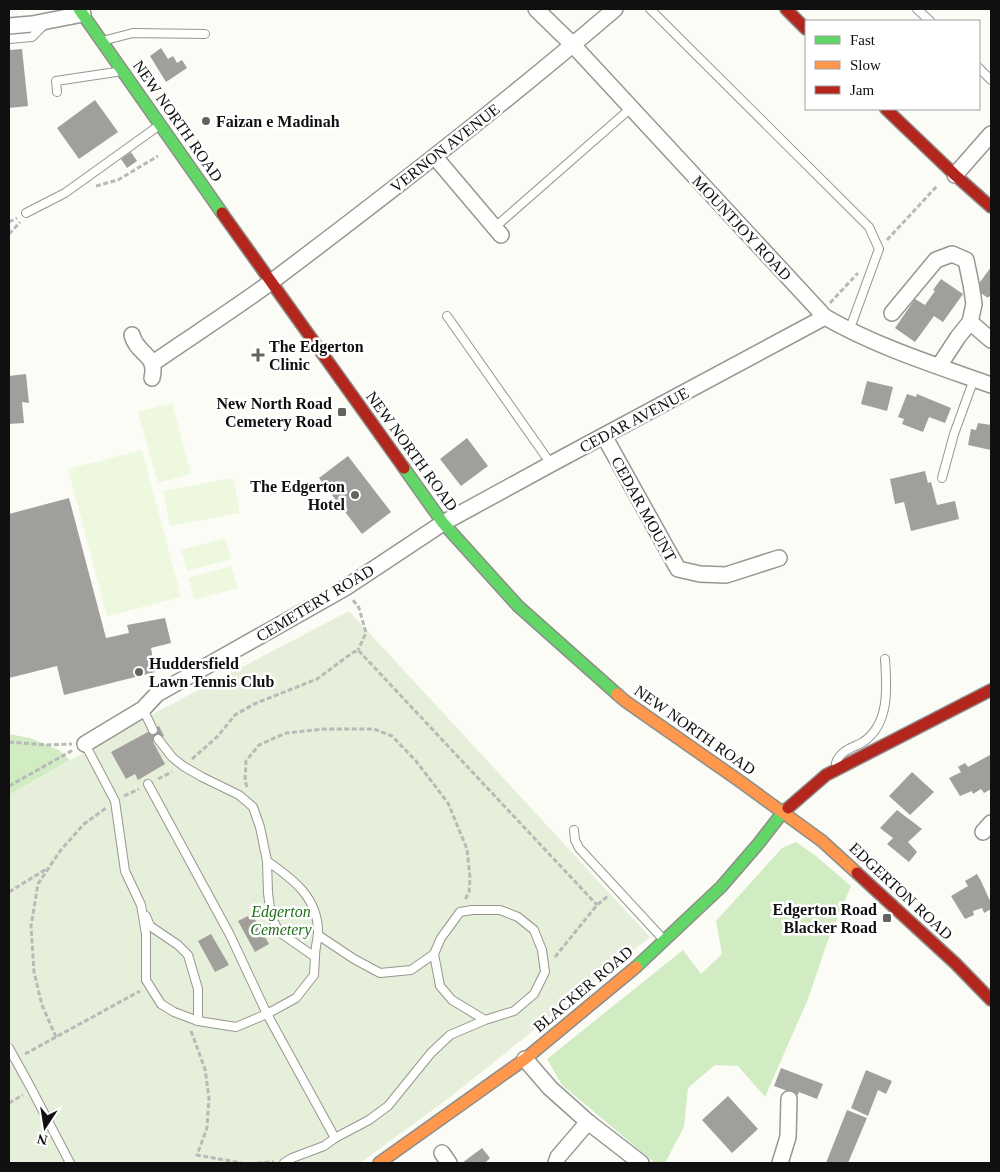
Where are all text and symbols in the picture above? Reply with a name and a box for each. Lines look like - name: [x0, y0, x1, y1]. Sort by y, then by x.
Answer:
- legend: [805, 20, 980, 110]
- text: Fast: [850, 32, 876, 48]
- street label: NEW NORTH ROAD: [130, 57, 226, 185]
- text: Slow: [850, 57, 881, 73]
- text: Jam: [850, 82, 874, 98]
- street label: VERNON AVENUE: [387, 100, 503, 196]
- place label: Faizan e Madinah: [216, 113, 340, 130]
- marker: Faizan e Madinah: [200, 115, 212, 127]
- street label: MOUNTJOY ROAD: [689, 172, 795, 284]
- place label: The Edgerton Clinic: [269, 338, 364, 373]
- marker: The Edgerton Clinic: [251, 348, 265, 362]
- street label: CEDAR AVENUE: [577, 384, 691, 456]
- street label: NEW NORTH ROAD: [363, 388, 461, 514]
- place label: New North Road Cemetery Road: [216, 395, 332, 431]
- marker: New North Road Cemetery Road: [336, 406, 348, 418]
- street label: CEDAR MOUNT: [608, 454, 680, 564]
- place label: The Edgerton Hotel: [250, 478, 346, 513]
- marker: The Edgerton Hotel: [349, 489, 361, 501]
- street label: CEMETERY ROAD: [253, 561, 377, 645]
- place label: Huddersfield Lawn Tennis Club: [149, 655, 275, 690]
- marker: Huddersfield Lawn Tennis Club: [133, 666, 145, 678]
- street label: NEW NORTH ROAD: [631, 682, 759, 778]
- street label: EDGERTON ROAD: [846, 839, 956, 943]
- place label: Edgerton Road Blacker Road: [773, 901, 877, 936]
- park label: Edgerton Cemetery: [250, 903, 313, 939]
- marker: Edgerton Road Blacker Road: [881, 912, 893, 924]
- street label: BLACKER ROAD: [530, 943, 636, 1035]
- north arrow: [20, 1102, 70, 1152]
- text: N: [36, 1131, 49, 1148]

